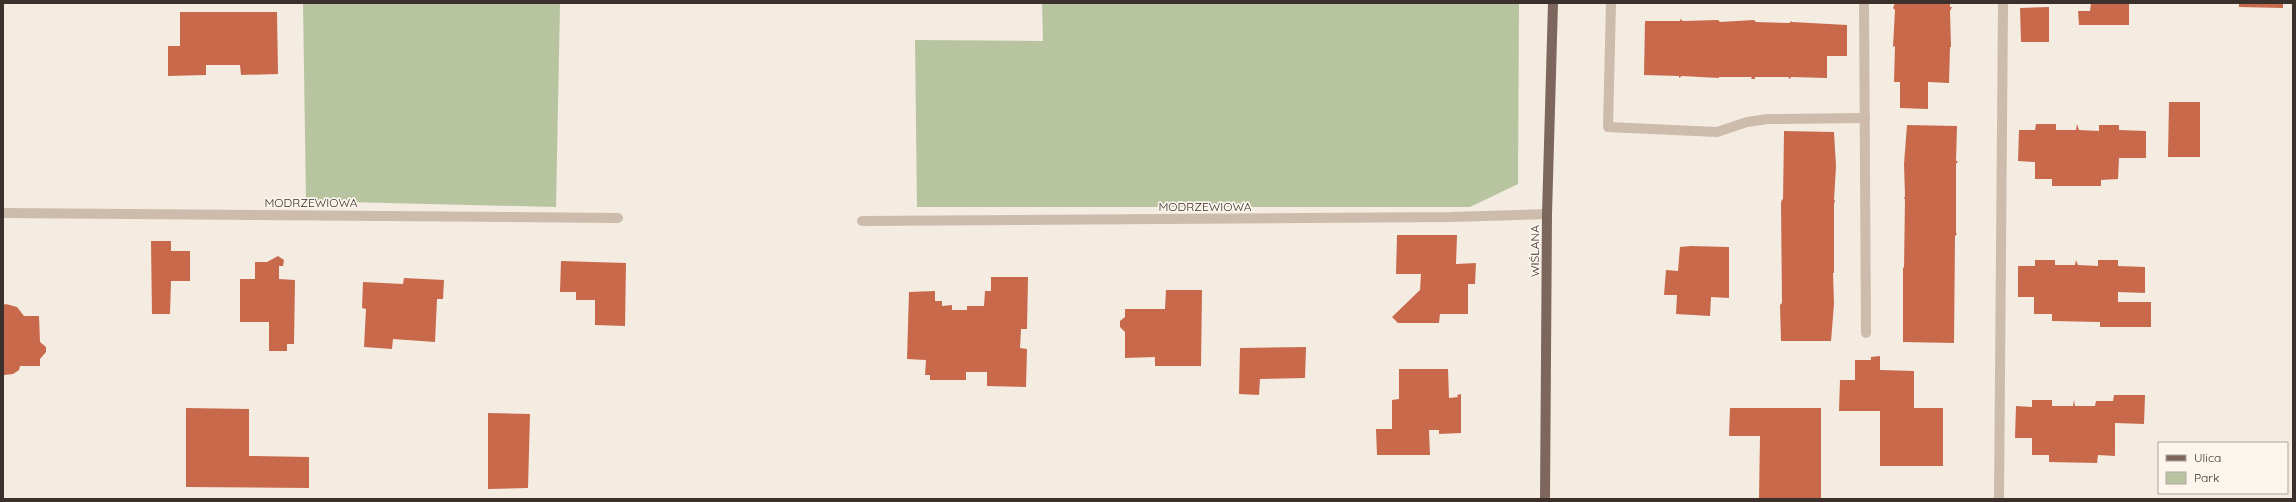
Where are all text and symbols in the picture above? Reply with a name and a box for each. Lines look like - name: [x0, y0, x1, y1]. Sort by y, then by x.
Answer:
- street label: MODRZEWIOWA: [264, 195, 358, 210]
- street label: MODRZEWIOWA: [1158, 199, 1252, 214]
- street label: WIŚLANA: [1527, 225, 1542, 277]
- legend: [2158, 442, 2288, 494]
- text: Ulica: [2194, 450, 2221, 465]
- text: Park: [2194, 470, 2219, 485]

